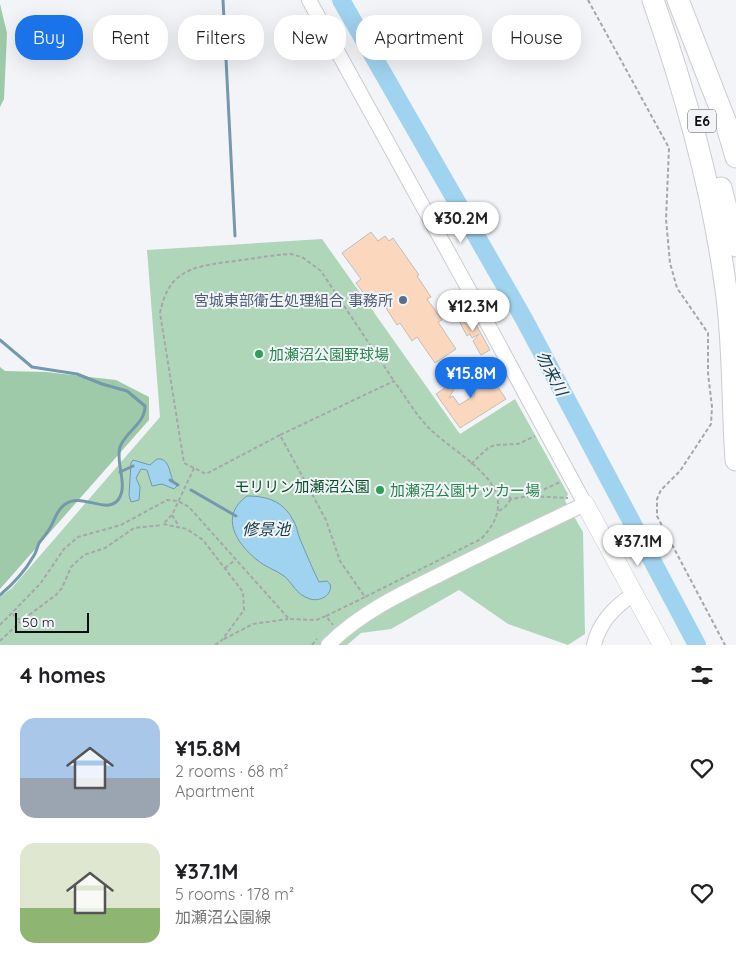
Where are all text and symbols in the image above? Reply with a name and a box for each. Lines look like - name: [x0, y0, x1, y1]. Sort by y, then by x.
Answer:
- chip: Buy: [15, 15, 83, 60]
- chip: Rent: [93, 15, 168, 60]
- chip: Filters: [178, 15, 264, 60]
- chip: New: [274, 15, 346, 60]
- chip: Apartment: [356, 15, 482, 60]
- chip: House: [492, 15, 581, 60]
- road number: E6: [688, 110, 716, 132]
- pin: ¥30.2M: [420, 202, 502, 244]
- text: ¥30.2M: [434, 208, 488, 228]
- pin: ¥12.3M: [432, 290, 514, 332]
- place label: 宮城東部衛生処理組合 事務所: [194, 291, 393, 310]
- marker: 宮城東部衛生処理組合 事務所: [397, 294, 409, 306]
- text: ¥12.3M: [448, 296, 498, 316]
- place label: 加瀬沼公園野球場: [269, 345, 389, 364]
- water label: 勿来川: [532, 347, 573, 401]
- marker: 加瀬沼公園野球場: [253, 348, 265, 360]
- pin: ¥15.8M: [430, 356, 512, 399]
- text: ¥15.8M: [446, 363, 496, 383]
- park label: モリリン加瀬沼公園: [234, 477, 370, 496]
- place label: 加瀬沼公園サッカー場: [390, 481, 540, 500]
- marker: 加瀬沼公園サッカー場: [374, 484, 386, 496]
- water label: 修景池: [242, 519, 292, 539]
- pin: ¥37.1M: [597, 524, 679, 567]
- text: ¥37.1M: [614, 531, 662, 551]
- scale bar: [15, 610, 89, 633]
- text: 50 m: [22, 613, 55, 631]
- icon: filters: [688, 661, 716, 689]
- text: 4 homes: [20, 662, 106, 688]
- text: ¥15.8M: [175, 735, 241, 761]
- icon: home: [60, 738, 120, 798]
- icon: heart: [688, 754, 716, 782]
- text: 2 rooms · 68 m²: [175, 761, 289, 781]
- text: Apartment: [175, 781, 255, 801]
- text: ¥37.1M: [175, 858, 238, 884]
- icon: home: [60, 863, 120, 923]
- icon: heart: [688, 879, 716, 907]
- text: 5 rooms · 178 m²: [175, 884, 294, 904]
- text: 加瀬沼公園線: [175, 907, 271, 927]

